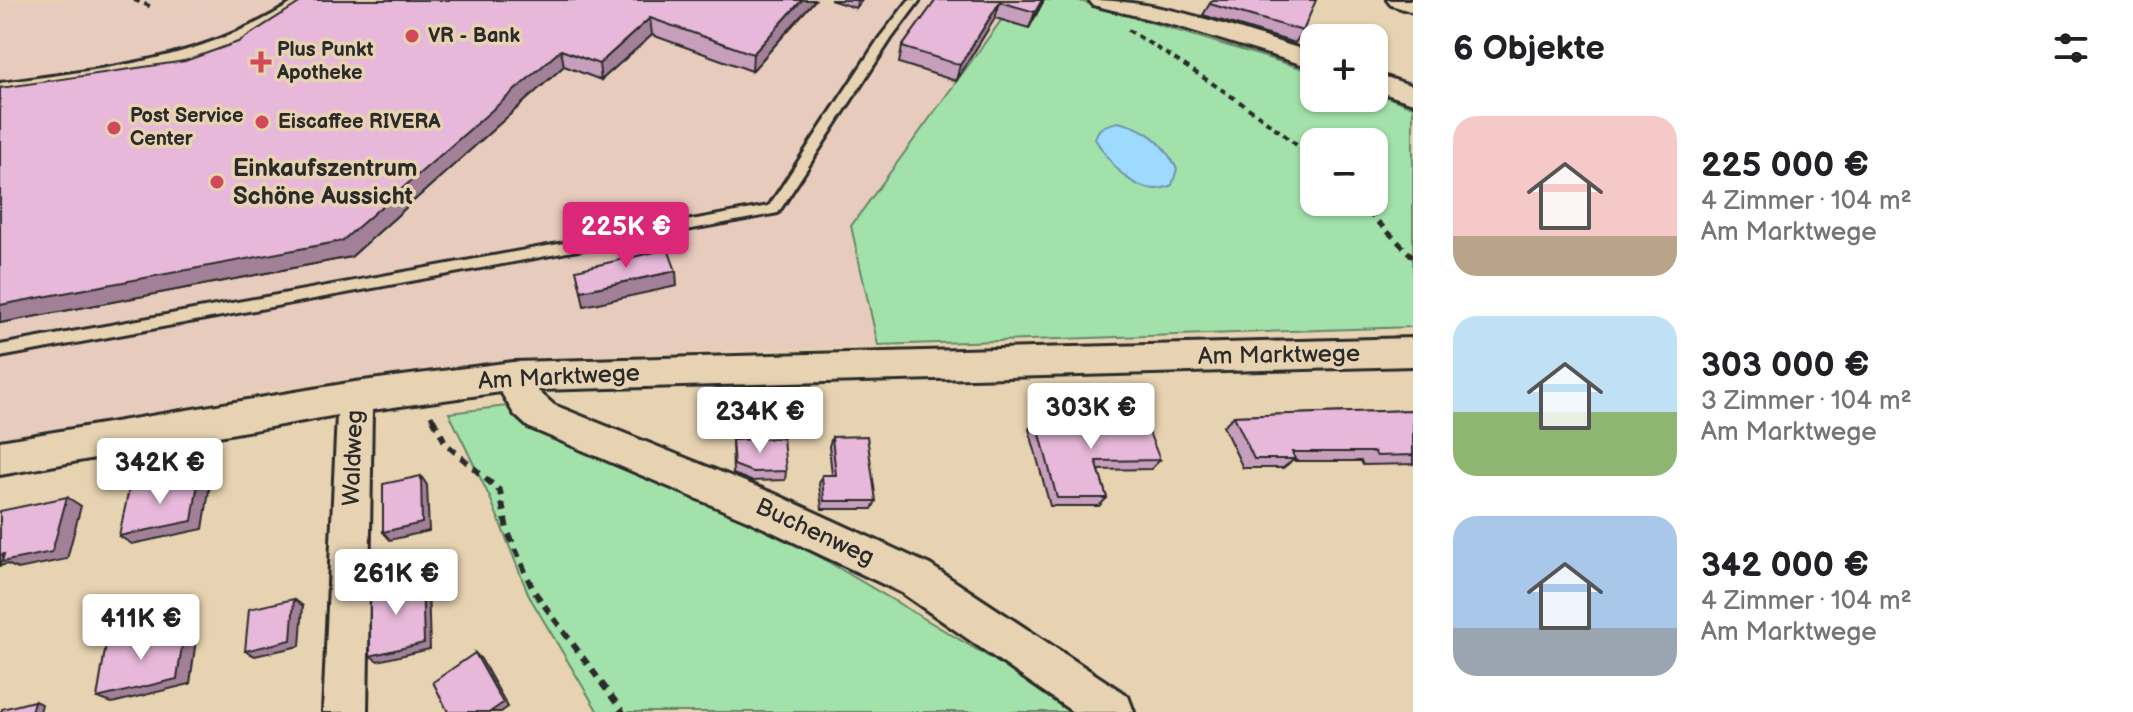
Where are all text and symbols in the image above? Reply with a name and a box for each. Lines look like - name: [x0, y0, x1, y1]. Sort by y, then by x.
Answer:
- place label: VR - Bank: [428, 24, 521, 48]
- map controls: [1300, 24, 1388, 216]
- button: +: [1300, 24, 1388, 112]
- icon: filters: [2049, 26, 2093, 70]
- marker: VR - Bank: [403, 27, 421, 45]
- text: 6 Objekte: [1453, 28, 1605, 69]
- place label: Plus Punkt Apotheke: [276, 38, 374, 85]
- marker: Plus Punkt Apotheke: [252, 53, 270, 71]
- place label: Post Service Center: [130, 104, 243, 151]
- place label: Eiscaffee RIVERA: [278, 110, 441, 134]
- marker: Eiscaffee RIVERA: [253, 113, 271, 131]
- marker: Post Service Center: [105, 119, 123, 137]
- button: −: [1300, 128, 1388, 216]
- text: 225 000 €: [1701, 145, 1869, 186]
- icon: home: [1517, 148, 1613, 244]
- place label: Einkaufszentrum Schöne Aussicht: [233, 154, 418, 211]
- marker: Einkaufszentrum Schöne Aussicht: [208, 173, 226, 191]
- text: 4 Zimmer · 104 m²: [1701, 186, 1912, 217]
- pin: 225K €: [561, 202, 691, 270]
- text: 225K €: [581, 212, 671, 243]
- text: Am Marktwege: [1701, 217, 1877, 248]
- street label: Am Marktwege: [1198, 339, 1360, 371]
- text: 303 000 €: [1701, 345, 1869, 386]
- icon: home: [1517, 348, 1613, 444]
- street label: Am Marktwege: [477, 358, 641, 396]
- pin: 303K €: [1026, 383, 1156, 451]
- text: 3 Zimmer · 104 m²: [1701, 386, 1912, 417]
- pin: 234K €: [695, 387, 825, 455]
- text: 303K €: [1046, 393, 1136, 424]
- text: 234K €: [715, 397, 805, 428]
- street label: Waldweg: [337, 409, 369, 507]
- text: Am Marktwege: [1701, 417, 1877, 448]
- pin: 342K €: [95, 438, 225, 506]
- text: 342K €: [115, 448, 205, 479]
- street label: Buchenweg: [751, 492, 879, 572]
- text: 342 000 €: [1701, 545, 1869, 586]
- icon: home: [1517, 548, 1613, 644]
- pin: 261K €: [331, 549, 461, 617]
- text: 261K €: [353, 559, 439, 590]
- text: 4 Zimmer · 104 m²: [1701, 586, 1912, 617]
- pin: 411K €: [76, 594, 206, 662]
- text: 411K €: [101, 604, 182, 635]
- text: Am Marktwege: [1701, 617, 1877, 648]

